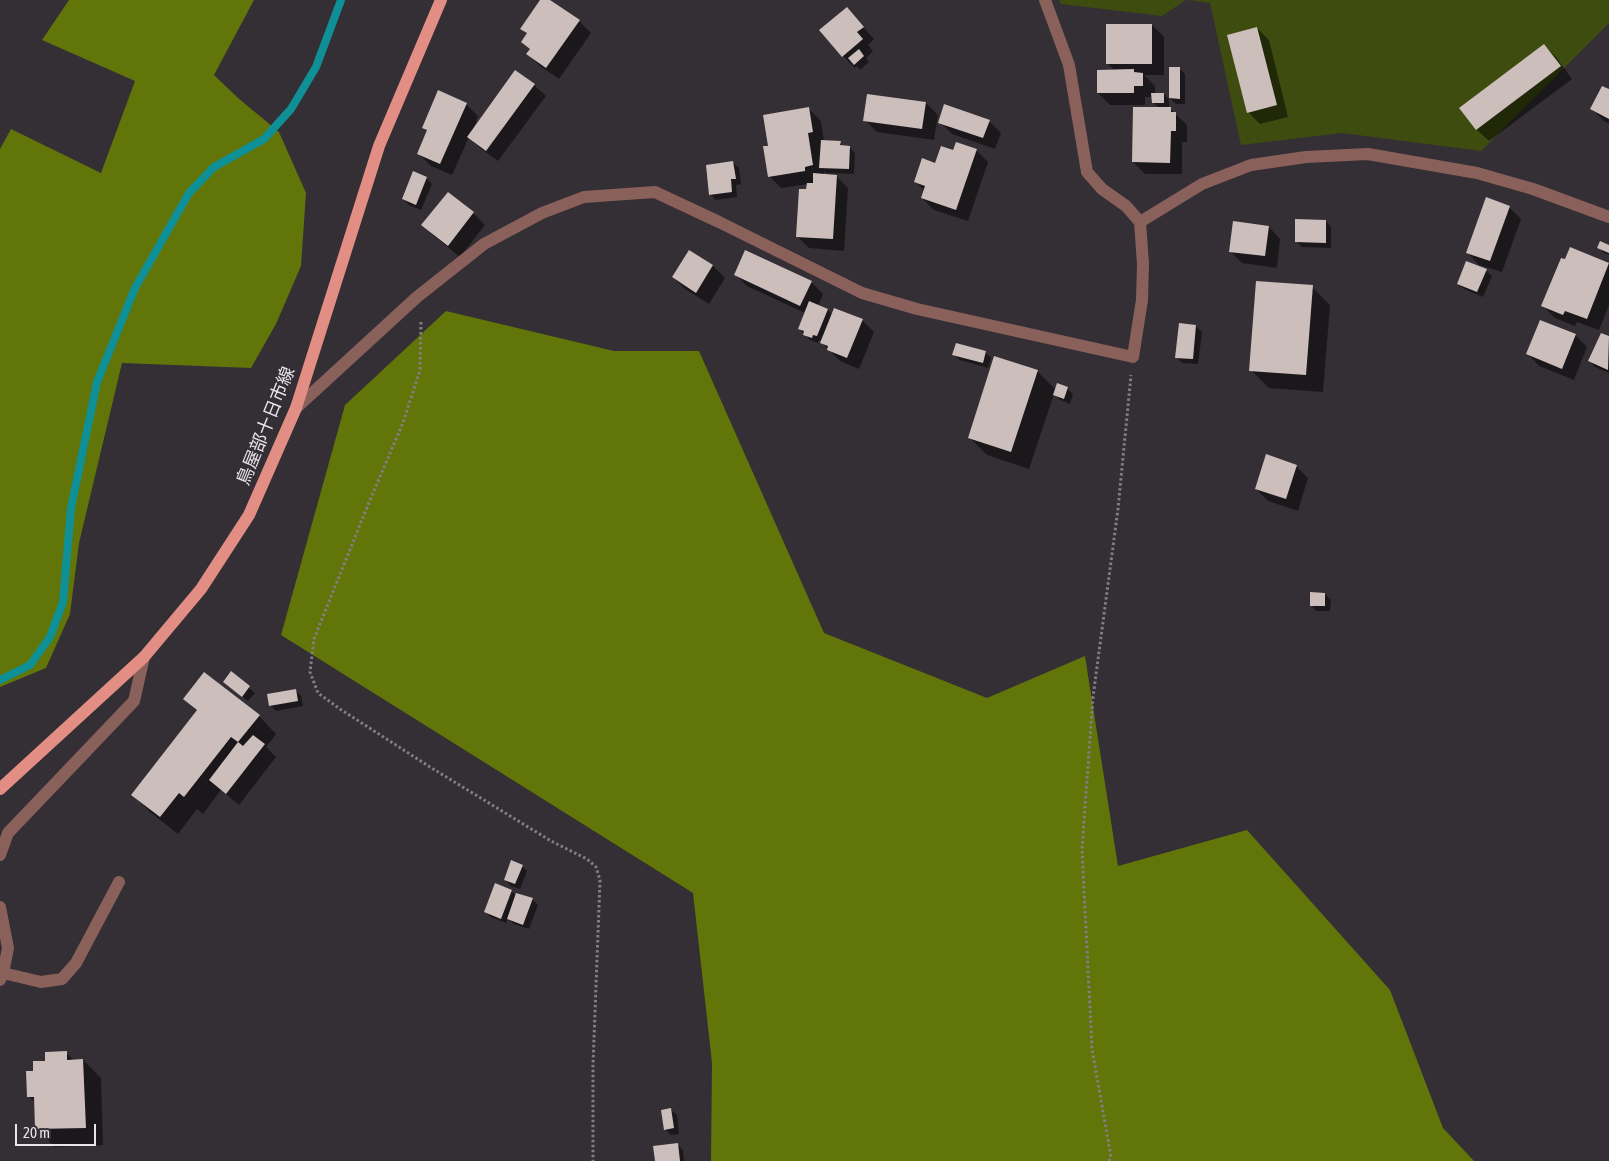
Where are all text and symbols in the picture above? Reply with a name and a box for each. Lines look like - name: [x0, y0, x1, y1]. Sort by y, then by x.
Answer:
- street label: 鳥屋部十日市線: [232, 364, 300, 488]
- scale bar: [18, 1114, 99, 1146]
- text: 20 m: [23, 1124, 50, 1141]

